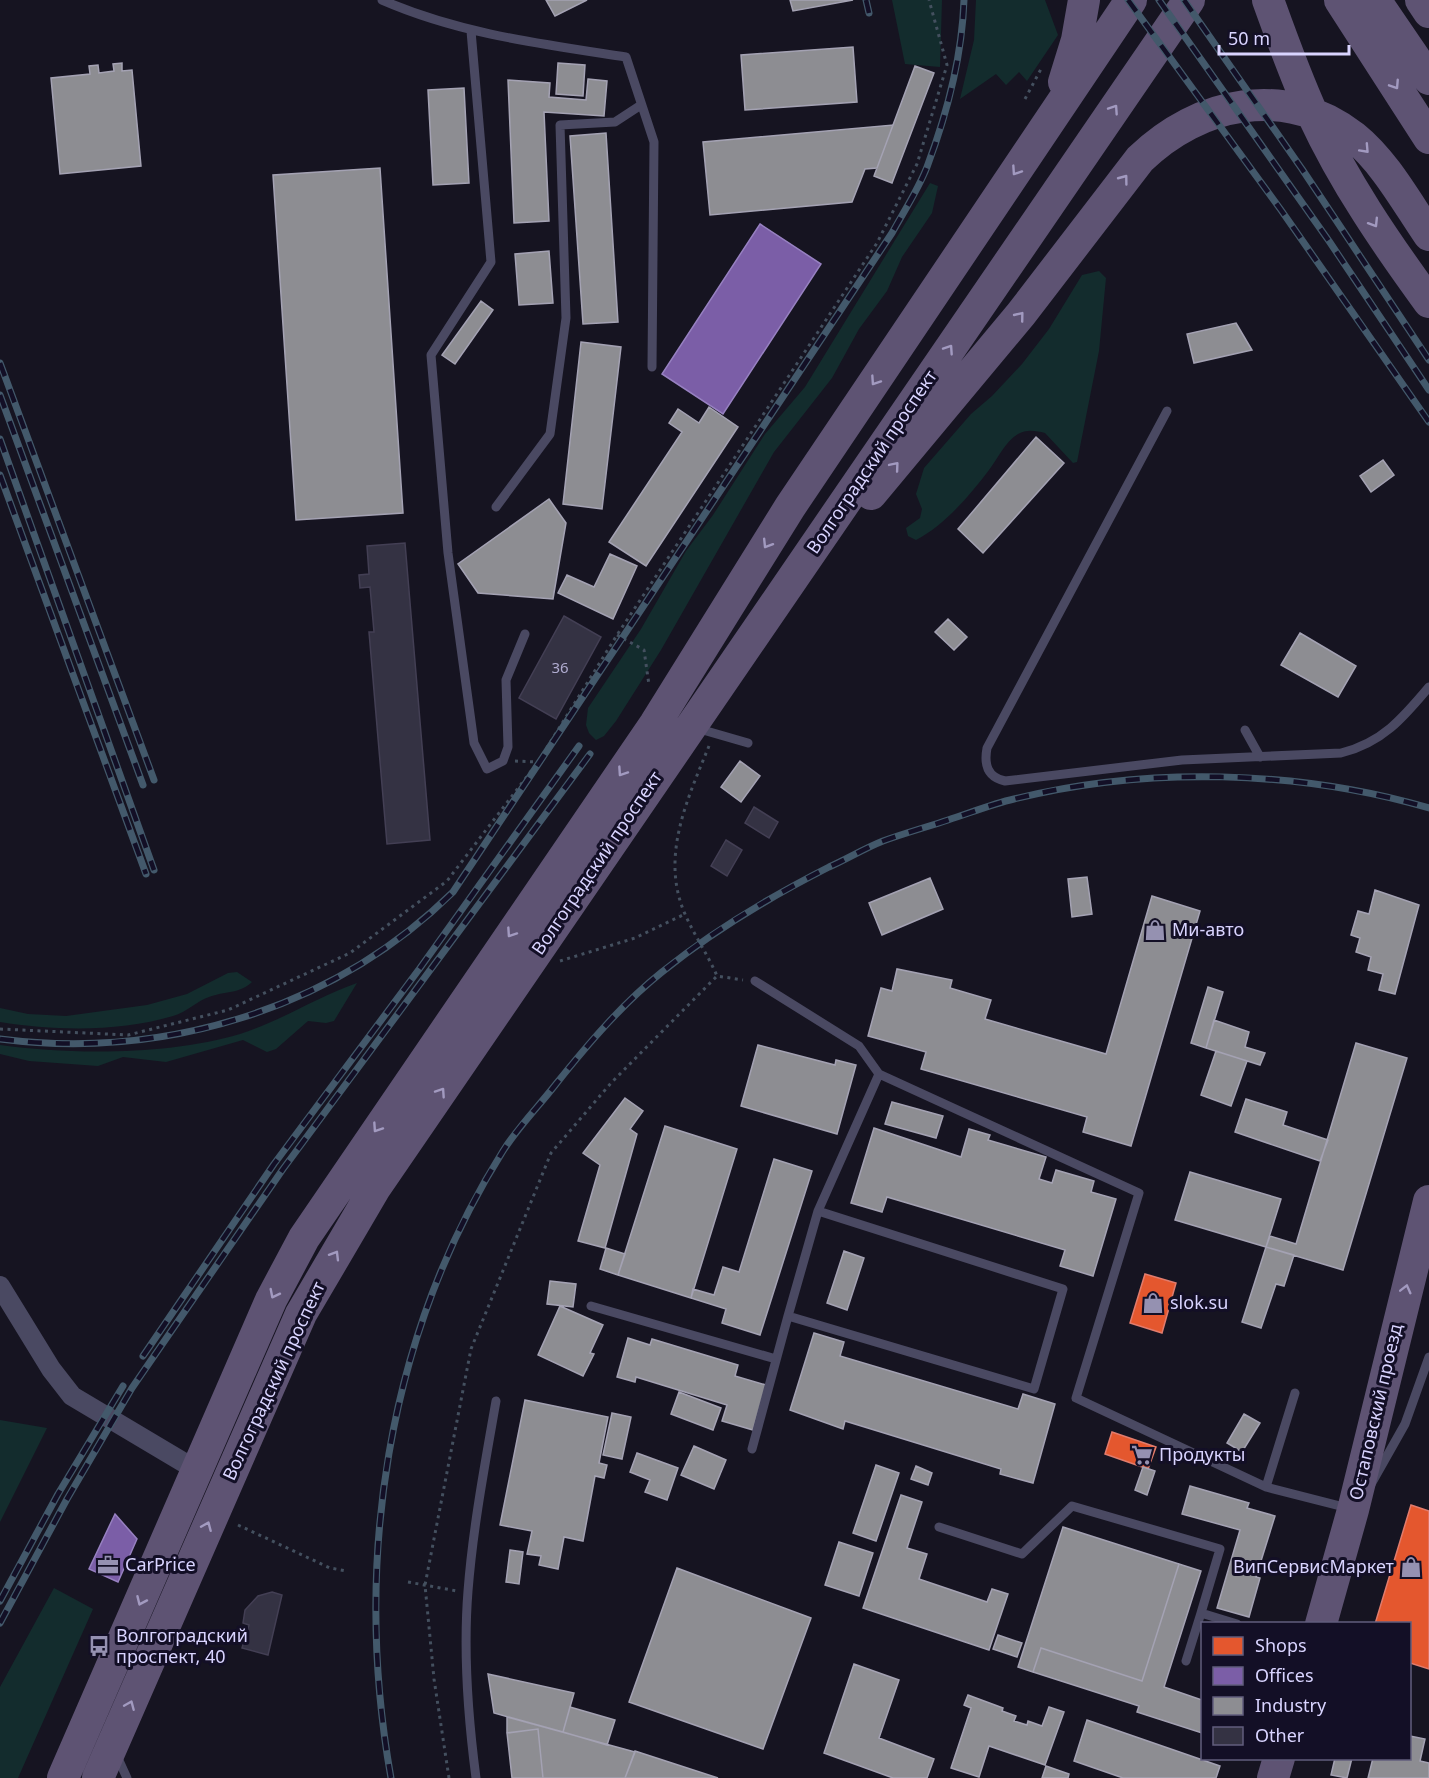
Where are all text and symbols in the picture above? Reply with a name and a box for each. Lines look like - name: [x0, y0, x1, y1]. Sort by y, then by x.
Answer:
- scale bar: [1219, 18, 1350, 56]
- text: 50 m: [1228, 26, 1270, 50]
- one-way arrow: [1387, 78, 1398, 89]
- one-way arrow: [1107, 105, 1118, 116]
- one-way arrow: [1358, 141, 1369, 152]
- one-way arrow: [1012, 164, 1023, 175]
- one-way arrow: [1116, 175, 1127, 186]
- one-way arrow: [1367, 216, 1378, 227]
- one-way arrow: [1012, 312, 1023, 323]
- one-way arrow: [942, 345, 953, 356]
- street label: Волгоградский проспект: [801, 364, 942, 558]
- one-way arrow: [871, 375, 882, 386]
- one-way arrow: [887, 462, 898, 473]
- one-way arrow: [763, 537, 774, 548]
- house number: 36: [551, 657, 569, 677]
- street label: Волгоградский проспект: [526, 765, 667, 959]
- one-way arrow: [618, 766, 629, 777]
- place label: Ми-авто: [1172, 917, 1244, 941]
- shop icon: Ми-авто: [1143, 918, 1167, 942]
- one-way arrow: [507, 926, 518, 937]
- one-way arrow: [434, 1087, 445, 1098]
- one-way arrow: [373, 1122, 384, 1133]
- one-way arrow: [328, 1251, 339, 1261]
- street label: Волгоградский проспект: [216, 1277, 330, 1484]
- one-way arrow: [1399, 1285, 1412, 1295]
- one-way arrow: [270, 1287, 282, 1298]
- place label: slok.su: [1170, 1290, 1228, 1314]
- shop icon: slok.su: [1141, 1291, 1165, 1315]
- street label: Остаповский проезд: [1343, 1321, 1407, 1502]
- place label: Продукты: [1159, 1442, 1245, 1466]
- supermarket icon: Продукты: [1130, 1443, 1154, 1467]
- one-way arrow: [200, 1521, 212, 1532]
- place label: CarPrice: [125, 1552, 196, 1576]
- office icon: CarPrice: [96, 1553, 120, 1577]
- place label: ВипСервисМаркет: [1233, 1554, 1395, 1578]
- shop icon: ВипСервисМаркет: [1399, 1555, 1423, 1579]
- one-way arrow: [136, 1595, 148, 1606]
- legend: [1201, 1622, 1411, 1760]
- place label: Волгоградский проспект, 40: [116, 1623, 248, 1668]
- text: Shops: [1255, 1633, 1307, 1657]
- bus stop icon: Волгоградский проспект, 40: [87, 1634, 111, 1658]
- text: Offices: [1255, 1663, 1314, 1687]
- text: Industry: [1255, 1693, 1327, 1717]
- one-way arrow: [123, 1700, 135, 1711]
- text: Other: [1255, 1723, 1305, 1747]

